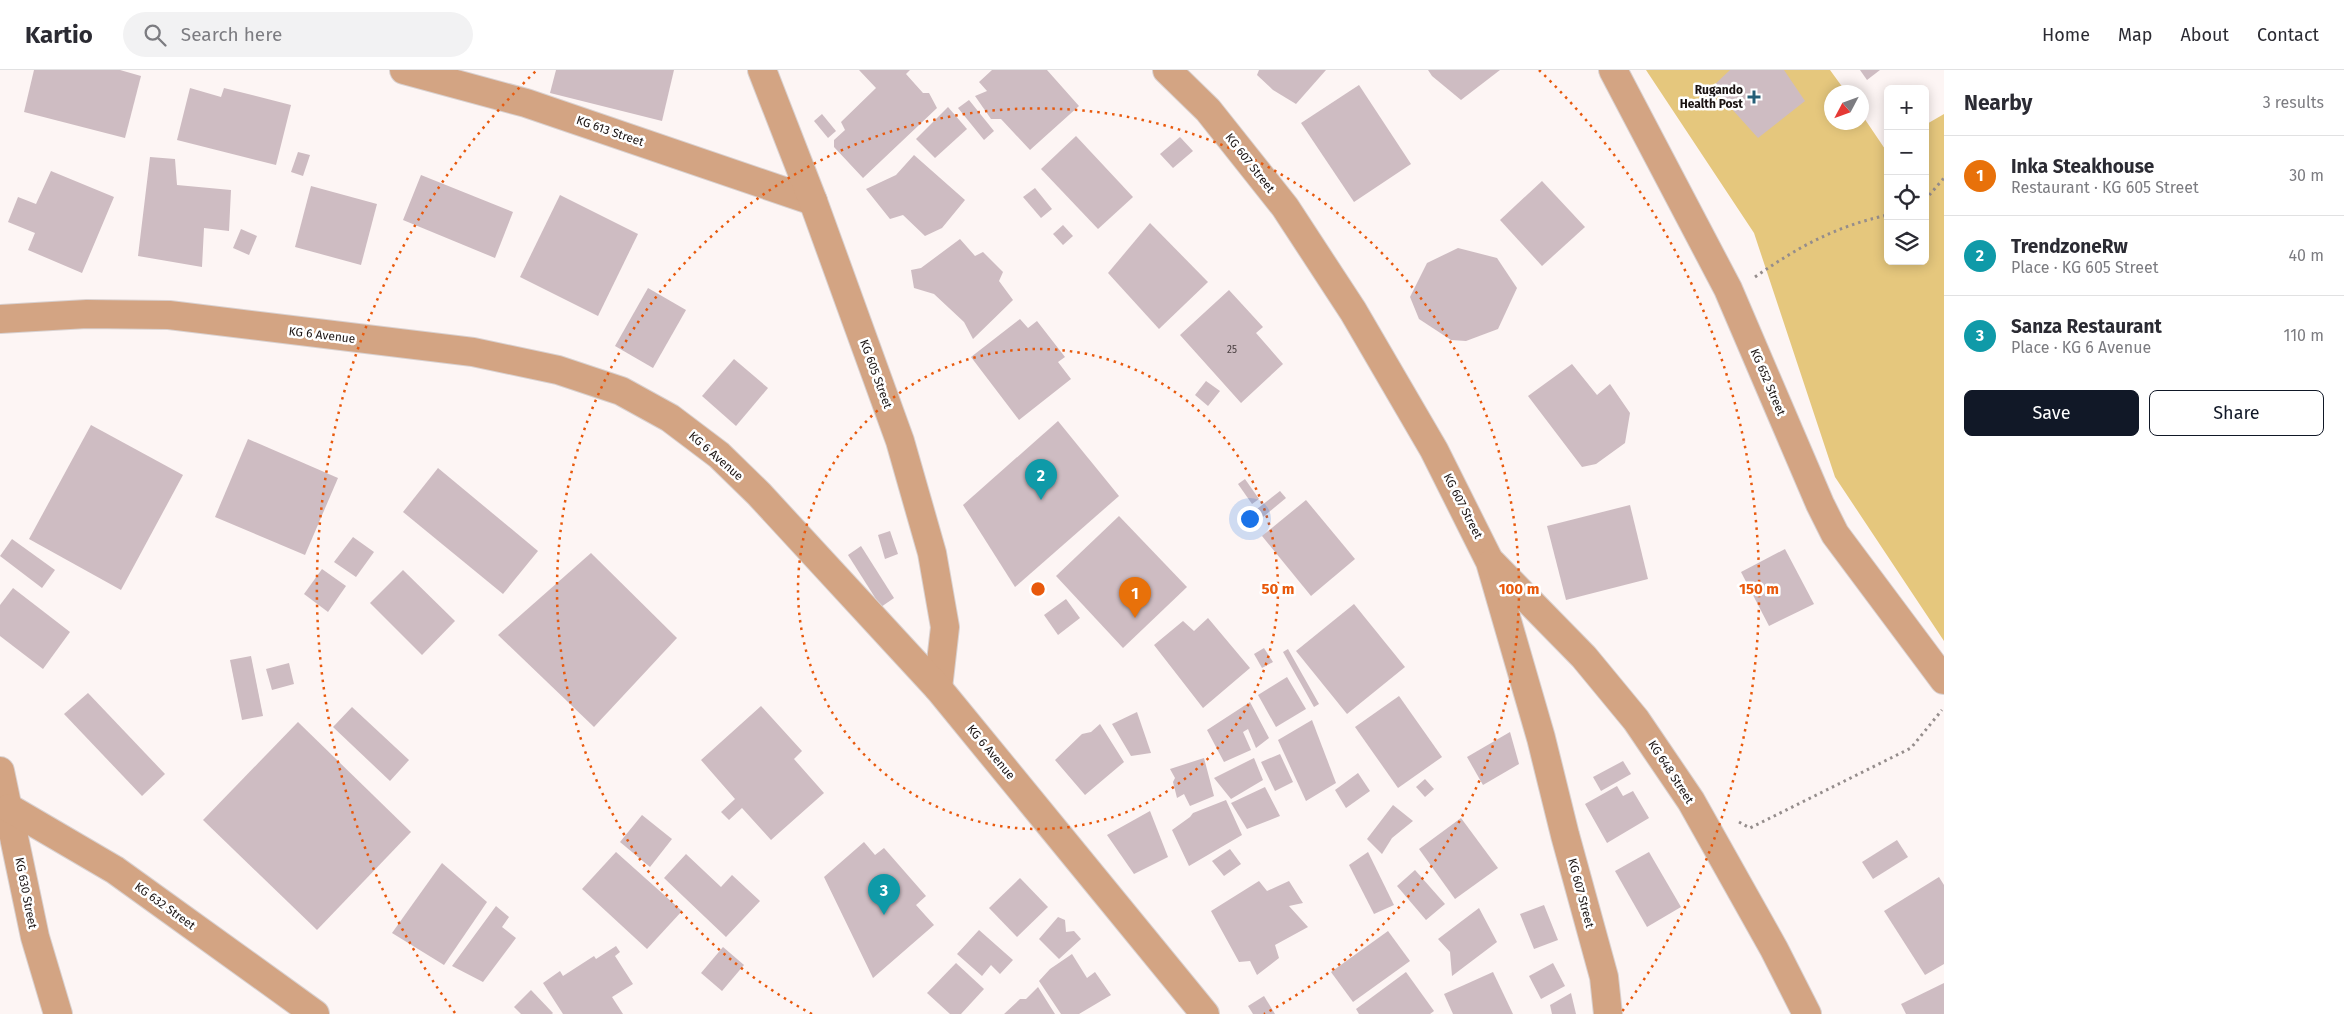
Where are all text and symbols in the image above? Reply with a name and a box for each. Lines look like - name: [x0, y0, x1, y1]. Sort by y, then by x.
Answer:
- search box: [123, 12, 473, 57]
- text: Kartio: [25, 21, 93, 49]
- icon: search: [141, 21, 169, 49]
- text: Search here: [181, 23, 282, 46]
- text: Home: [2042, 24, 2090, 46]
- text: Map: [2118, 24, 2152, 46]
- text: About: [2180, 24, 2229, 46]
- text: Contact: [2257, 24, 2319, 46]
- place label: Rugando Health Post: [1680, 83, 1743, 111]
- north arrow: [1824, 85, 1869, 130]
- map controls: [1884, 85, 1929, 265]
- button: +: [1884, 85, 1929, 130]
- marker: Rugando Health Post: [1747, 90, 1761, 104]
- text: Nearby: [1964, 90, 2032, 116]
- text: 3 results: [2263, 93, 2324, 112]
- street label: KG 613 Street: [574, 113, 646, 149]
- street label: KG 607 Street: [1222, 130, 1278, 196]
- button: −: [1884, 130, 1929, 175]
- text: Inka Steakhouse: [2011, 155, 2154, 178]
- text: 1: [1976, 166, 1984, 185]
- text: 30 m: [2289, 166, 2324, 185]
- button: locate: [1884, 175, 1929, 220]
- text: Restaurant · KG 605 Street: [2011, 178, 2199, 197]
- button: layers: [1884, 220, 1929, 265]
- text: TrendzoneRw: [2011, 235, 2128, 258]
- text: 2: [1976, 246, 1984, 265]
- text: 40 m: [2289, 246, 2324, 265]
- text: Place · KG 605 Street: [2011, 258, 2158, 277]
- text: Sanza Restaurant: [2011, 315, 2162, 338]
- street label: KG 6 Avenue: [288, 324, 356, 346]
- text: 3: [1976, 326, 1984, 345]
- text: 110 m: [2283, 326, 2324, 345]
- street label: KG 605 Street: [857, 338, 895, 411]
- text: Place · KG 6 Avenue: [2011, 338, 2151, 357]
- house number: 25: [1227, 344, 1237, 356]
- street label: KG 652 Street: [1748, 346, 1789, 418]
- button: Save: [1964, 390, 2139, 436]
- button: Share: [2149, 390, 2324, 436]
- street label: KG 6 Avenue: [686, 429, 746, 483]
- pin: 2: [1025, 459, 1057, 500]
- street label: KG 607 Street: [1441, 471, 1486, 542]
- your location: [1237, 506, 1263, 532]
- pin: 1: [1119, 577, 1151, 618]
- centre of rings: [1029, 580, 1047, 598]
- text: 50 m: [1261, 580, 1295, 598]
- text: 100 m: [1499, 580, 1539, 598]
- text: 150 m: [1739, 580, 1779, 598]
- street label: KG 6 Avenue: [964, 722, 1018, 782]
- street label: KG 648 Street: [1645, 738, 1697, 807]
- street label: KG 630 Street: [12, 856, 40, 930]
- street label: KG 607 Street: [1565, 857, 1597, 930]
- pin: 3: [868, 874, 900, 915]
- street label: KG 632 Street: [132, 879, 199, 933]

